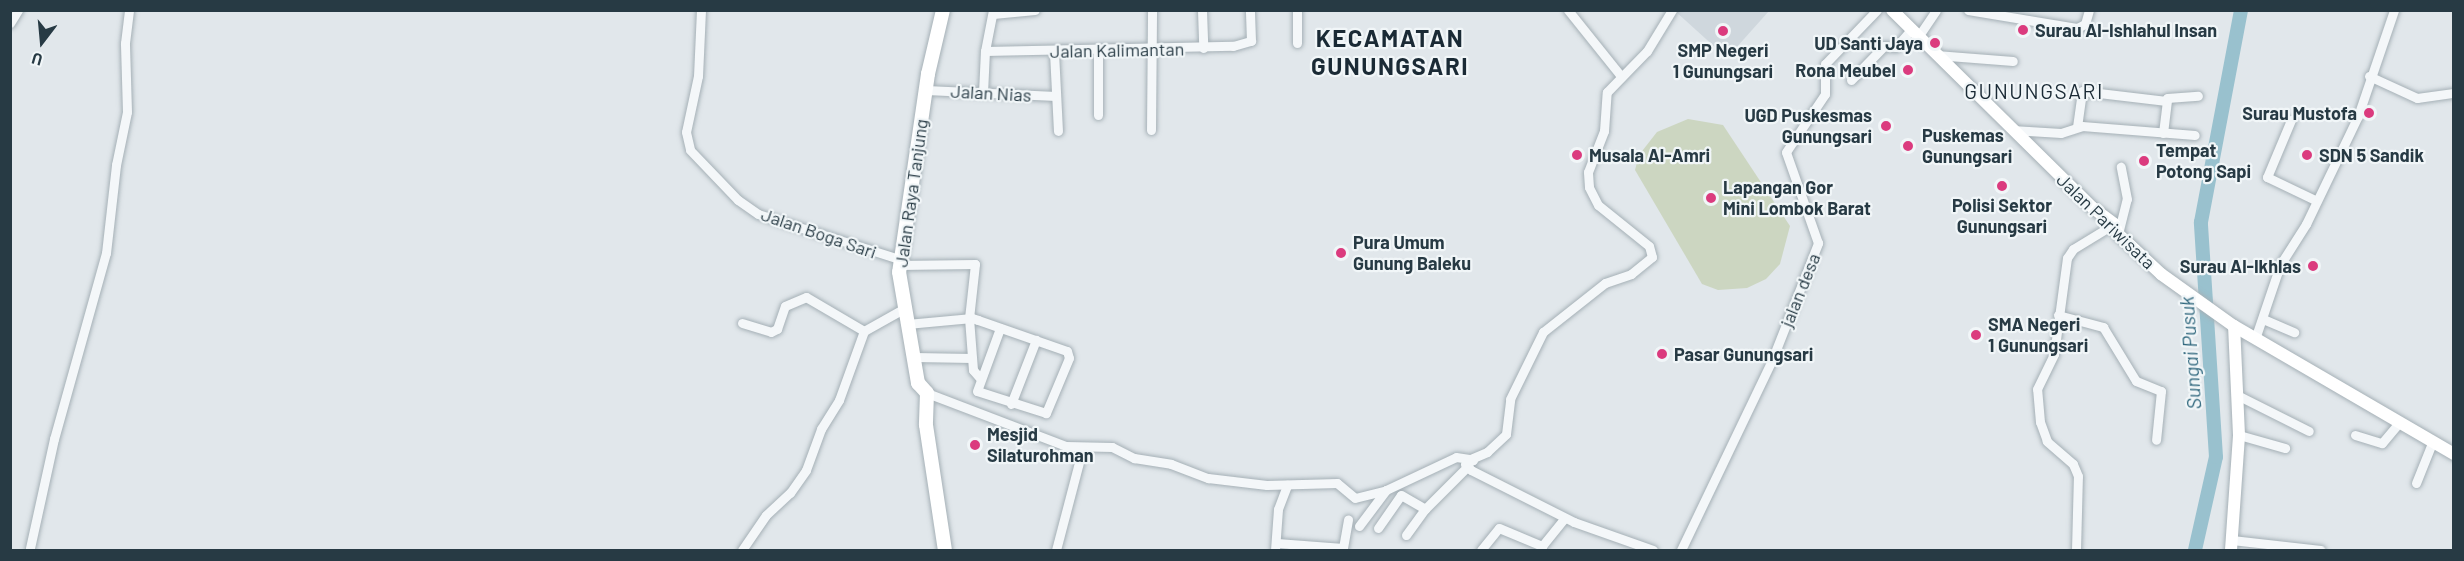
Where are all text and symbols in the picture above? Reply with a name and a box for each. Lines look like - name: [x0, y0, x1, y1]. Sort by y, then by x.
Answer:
- north arrow: [12, 12, 72, 72]
- place label: Surau Al-Ishlahul Insan: [2035, 19, 2217, 41]
- marker: Surau Al-Ishlahul Insan: [2016, 23, 2030, 37]
- district label: KECAMATAN GUNUNGSARI: [1311, 24, 1469, 80]
- marker: SMP Negeri 1 Gunungsari: [1716, 24, 1730, 38]
- place label: UD Santi Jaya: [1814, 32, 1923, 54]
- marker: UD Santi Jaya: [1928, 36, 1942, 50]
- street label: Jalan Kalimantan: [1050, 38, 1184, 62]
- place label: SMP Negeri 1 Gunungsari: [1673, 40, 1773, 82]
- text: U: [29, 49, 44, 70]
- place label: Rona Meubel: [1795, 59, 1896, 81]
- marker: Rona Meubel: [1901, 63, 1915, 77]
- district label: GUNUNGSARI: [1964, 78, 2104, 104]
- street label: Jalan Nias: [950, 80, 1032, 106]
- place label: Surau Mustofa: [2242, 102, 2357, 124]
- place label: UGD Puskesmas Gunungsari: [1744, 105, 1872, 148]
- marker: Surau Mustofa: [2362, 106, 2376, 120]
- street label: Jalan Raya Tanjung: [890, 117, 932, 269]
- marker: UGD Puskesmas Gunungsari: [1877, 117, 1895, 135]
- place label: Puskemas Gunungsari: [1922, 125, 2012, 168]
- marker: Puskemas Gunungsari: [1899, 137, 1917, 155]
- place label: Tempat Potong Sapi: [2156, 140, 2251, 182]
- place label: Musala Al-Amri: [1589, 144, 1710, 166]
- place label: SDN 5 Sandik: [2319, 144, 2424, 166]
- marker: Musala Al-Amri: [1570, 148, 1584, 162]
- marker: SDN 5 Sandik: [2300, 148, 2314, 162]
- marker: Tempat Potong Sapi: [2137, 154, 2151, 168]
- street label: Jalan Pariwisata: [2052, 169, 2160, 273]
- place label: Lapangan Gor Mini Lombok Barat: [1723, 177, 1871, 219]
- marker: Polisi Sektor Gunungsari: [1995, 179, 2009, 193]
- marker: Lapangan Gor Mini Lombok Barat: [1704, 191, 1718, 205]
- place label: Polisi Sektor Gunungsari: [1952, 195, 2052, 238]
- street label: Jalan Boga Sari: [758, 203, 880, 263]
- place label: Pura Umum Gunung Baleku: [1353, 232, 1471, 274]
- marker: Pura Umum Gunung Baleku: [1334, 246, 1348, 260]
- street label: jalan desa: [1775, 250, 1825, 330]
- place label: Surau Al-Ikhlas: [2180, 255, 2301, 277]
- marker: Surau Al-Ikhlas: [2306, 259, 2320, 273]
- water label: Sungai Pusuk: [2174, 296, 2206, 410]
- place label: SMA Negeri 1 Gunungsari: [1988, 314, 2088, 356]
- marker: SMA Negeri 1 Gunungsari: [1969, 328, 1983, 342]
- place label: Pasar Gunungsari: [1674, 343, 1813, 365]
- marker: Pasar Gunungsari: [1655, 347, 1669, 361]
- place label: Mesjid Silaturohman: [987, 424, 1094, 466]
- marker: Mesjid Silaturohman: [968, 438, 982, 452]

